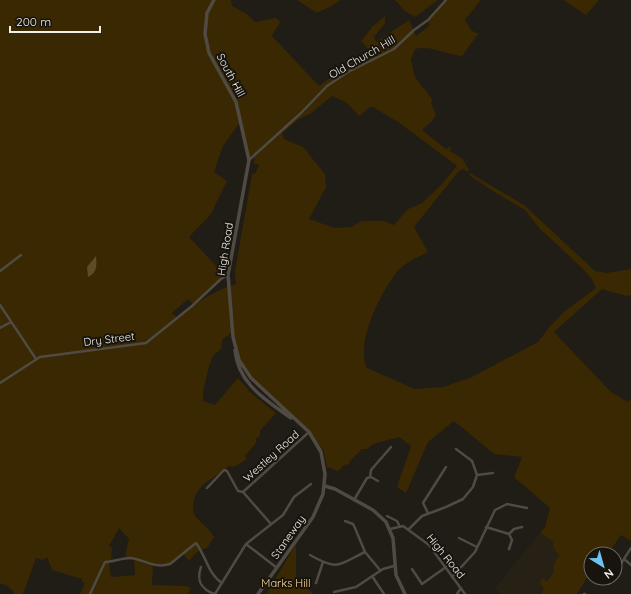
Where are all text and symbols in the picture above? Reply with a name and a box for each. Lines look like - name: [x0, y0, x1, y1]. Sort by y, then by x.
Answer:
- scale bar: [10, 8, 100, 34]
- text: 200 m: [16, 14, 51, 29]
- street label: Old Church Hill: [326, 32, 398, 82]
- street label: South Hill: [214, 51, 248, 99]
- street label: High Road: [214, 221, 236, 277]
- street label: Dry Street: [83, 329, 136, 349]
- street label: Westley Road: [240, 427, 302, 485]
- street label: Staneway: [268, 512, 308, 562]
- street label: High Road: [424, 531, 468, 581]
- north arrow: [583, 546, 623, 586]
- text: N: [602, 566, 616, 582]
- park label: Marks Hill: [261, 576, 311, 590]

